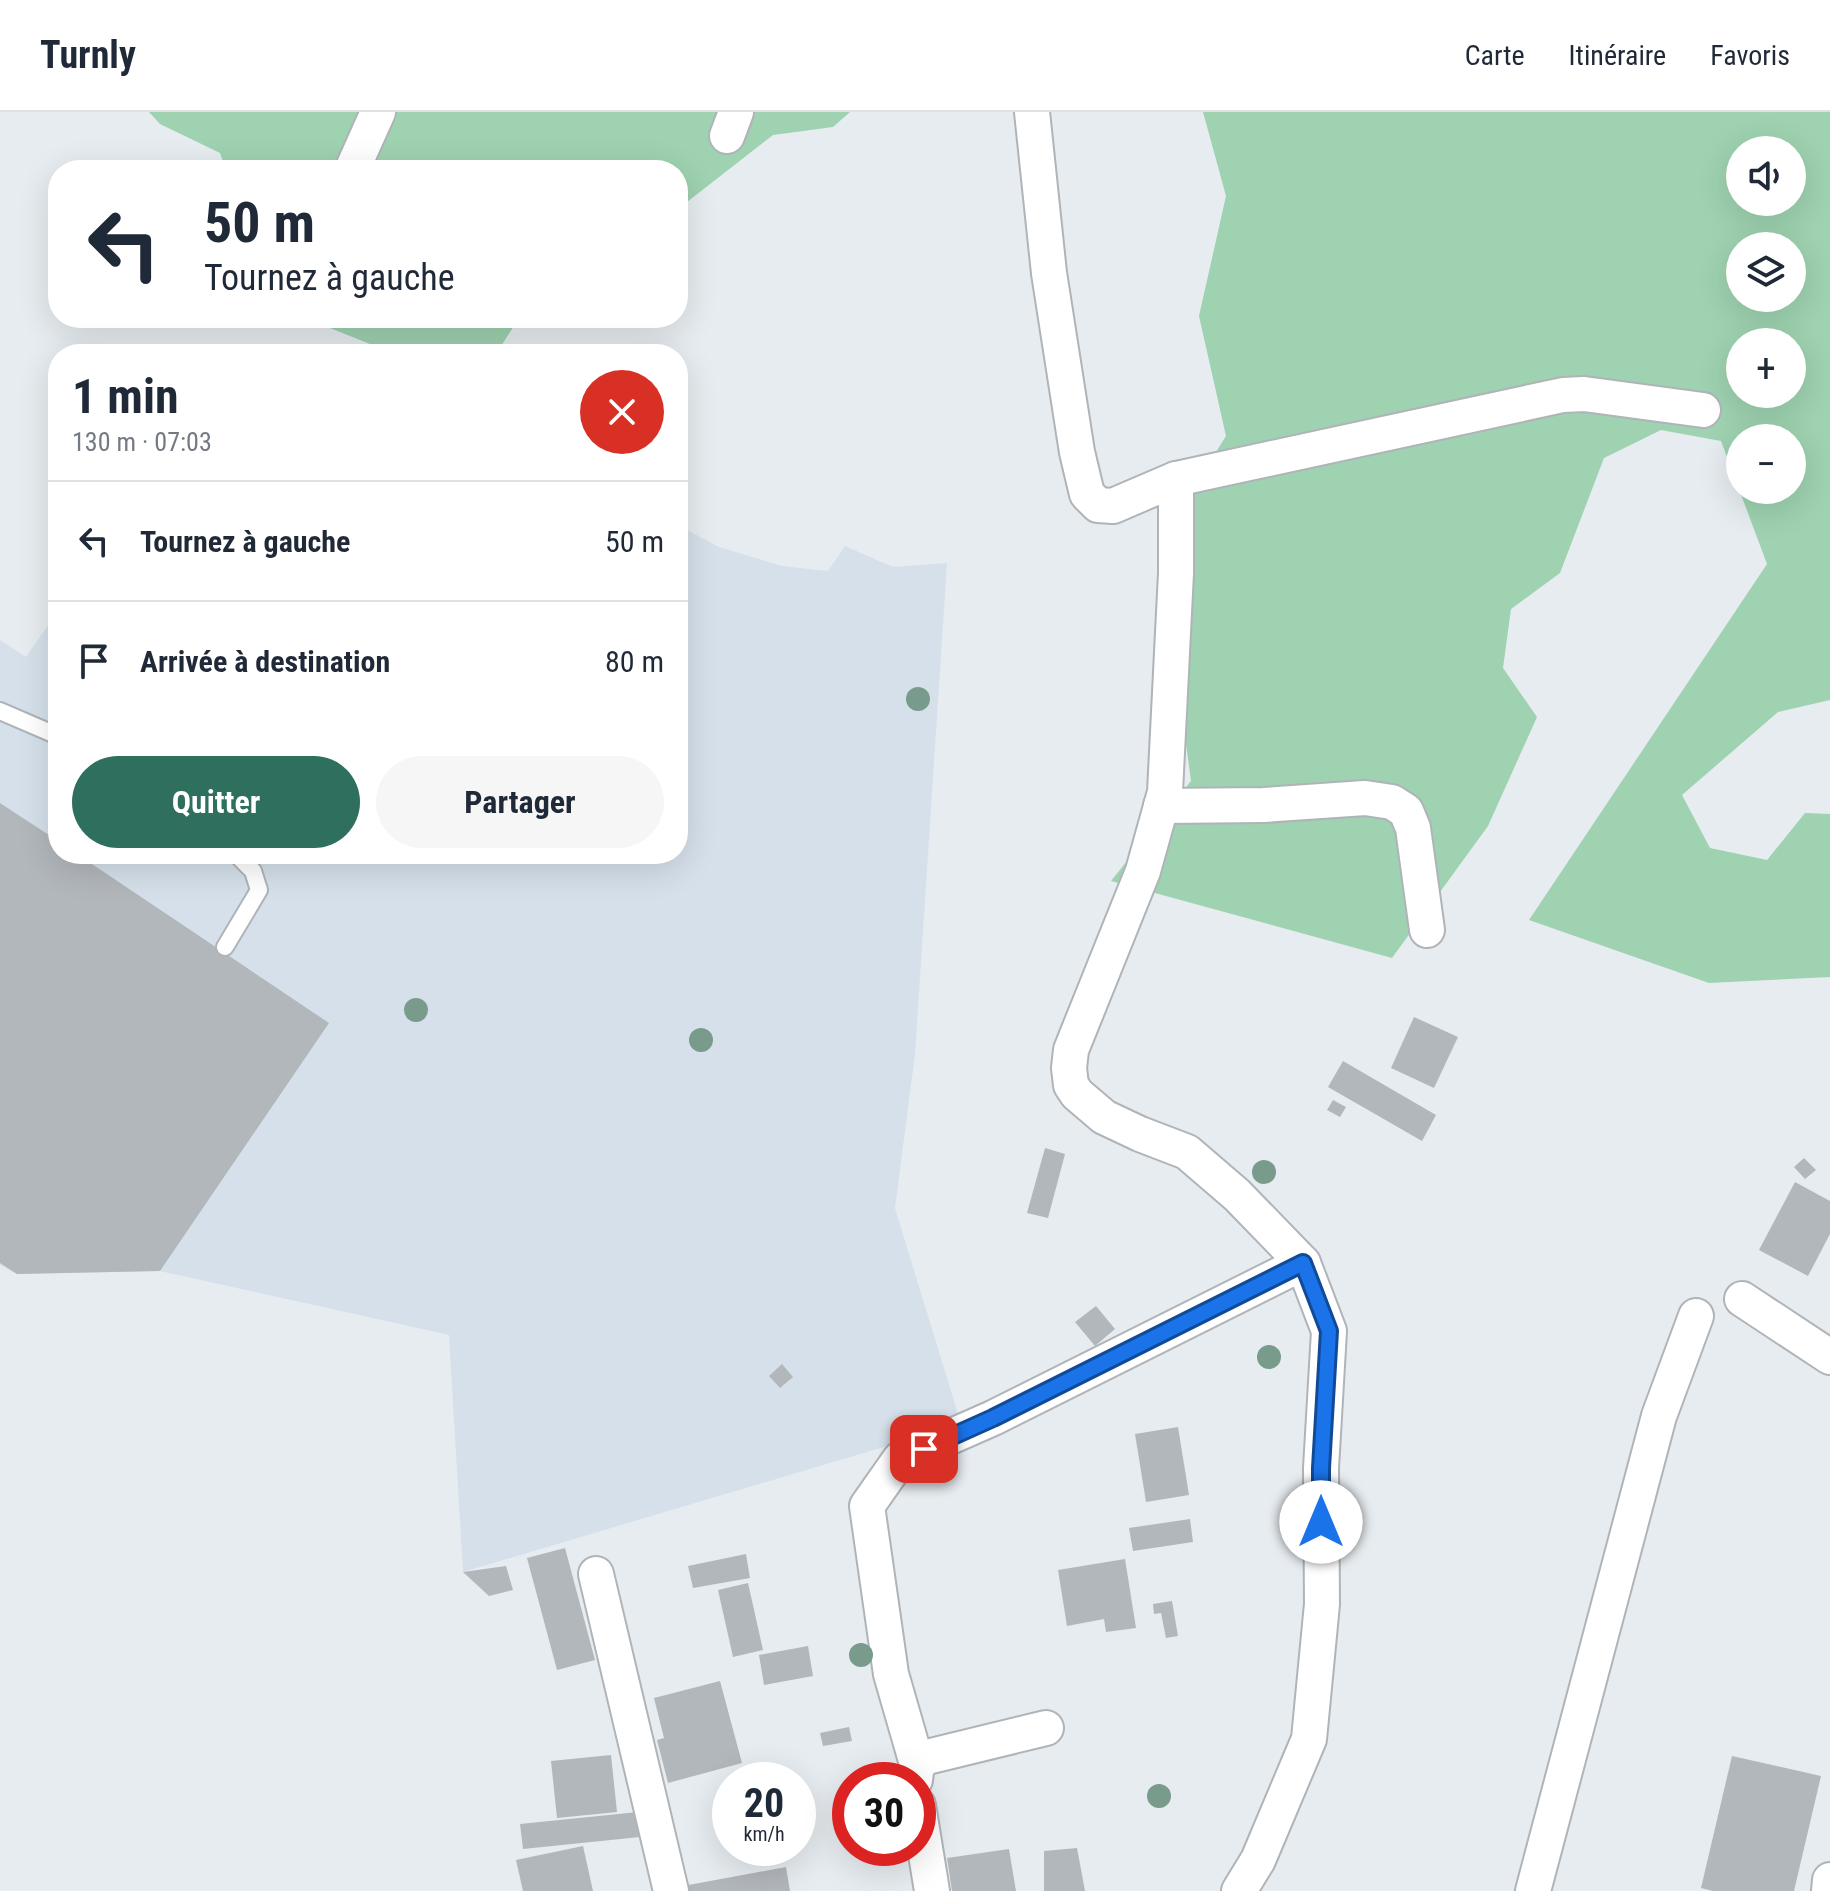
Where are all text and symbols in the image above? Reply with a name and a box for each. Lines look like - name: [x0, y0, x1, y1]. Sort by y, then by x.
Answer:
- text: Turnly: [40, 33, 136, 77]
- text: Carte: [1465, 39, 1525, 72]
- text: Itinéraire: [1569, 39, 1666, 72]
- text: Favoris: [1710, 39, 1790, 72]
- map controls: [1726, 136, 1806, 504]
- button: sound: [1726, 136, 1806, 216]
- text: 50 m: [204, 190, 315, 256]
- icon: left: [72, 192, 176, 296]
- button: layers: [1726, 232, 1806, 312]
- text: Tournez à gauche: [204, 257, 455, 299]
- button: +: [1726, 328, 1806, 408]
- text: 1 min: [72, 368, 179, 425]
- button: close: [580, 370, 664, 454]
- button: −: [1726, 424, 1806, 504]
- text: 130 m · 07:03: [72, 427, 212, 457]
- icon: left: [72, 519, 116, 563]
- text: Tournez à gauche: [140, 524, 350, 559]
- text: 50 m: [605, 524, 664, 559]
- icon: arrive: [72, 639, 116, 683]
- text: Arrivée à destination: [140, 644, 390, 679]
- text: 80 m: [605, 644, 664, 679]
- button: Quitter: [72, 756, 360, 848]
- button: Partager: [376, 756, 664, 848]
- pin: [890, 1415, 958, 1483]
- icon: arrive: [902, 1427, 946, 1471]
- position arrow: [1279, 1480, 1363, 1564]
- speed limit sign: 30: [832, 1762, 936, 1866]
- text: 20: [744, 1780, 784, 1827]
- text: km/h: [743, 1822, 785, 1846]

